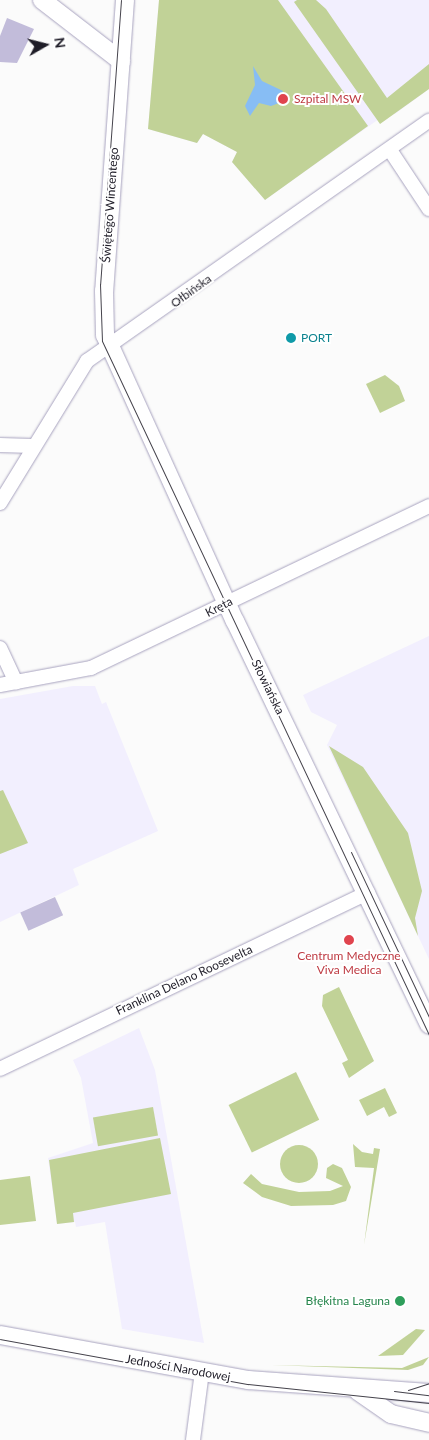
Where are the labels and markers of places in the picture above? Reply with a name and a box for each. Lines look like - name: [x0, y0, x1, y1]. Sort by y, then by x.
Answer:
- marker: Szpital MSW: [276, 92, 290, 106]
- place label: Szpital MSW: [294, 92, 362, 106]
- place label: PORT: [301, 331, 332, 345]
- marker: PORT: [285, 332, 297, 344]
- marker: Centrum Medyczne Viva Medica: [342, 933, 356, 947]
- place label: Centrum Medyczne Viva Medica: [297, 949, 401, 977]
- place label: Błękitna Laguna: [306, 1294, 390, 1308]
- marker: Błękitna Laguna: [394, 1295, 406, 1307]

